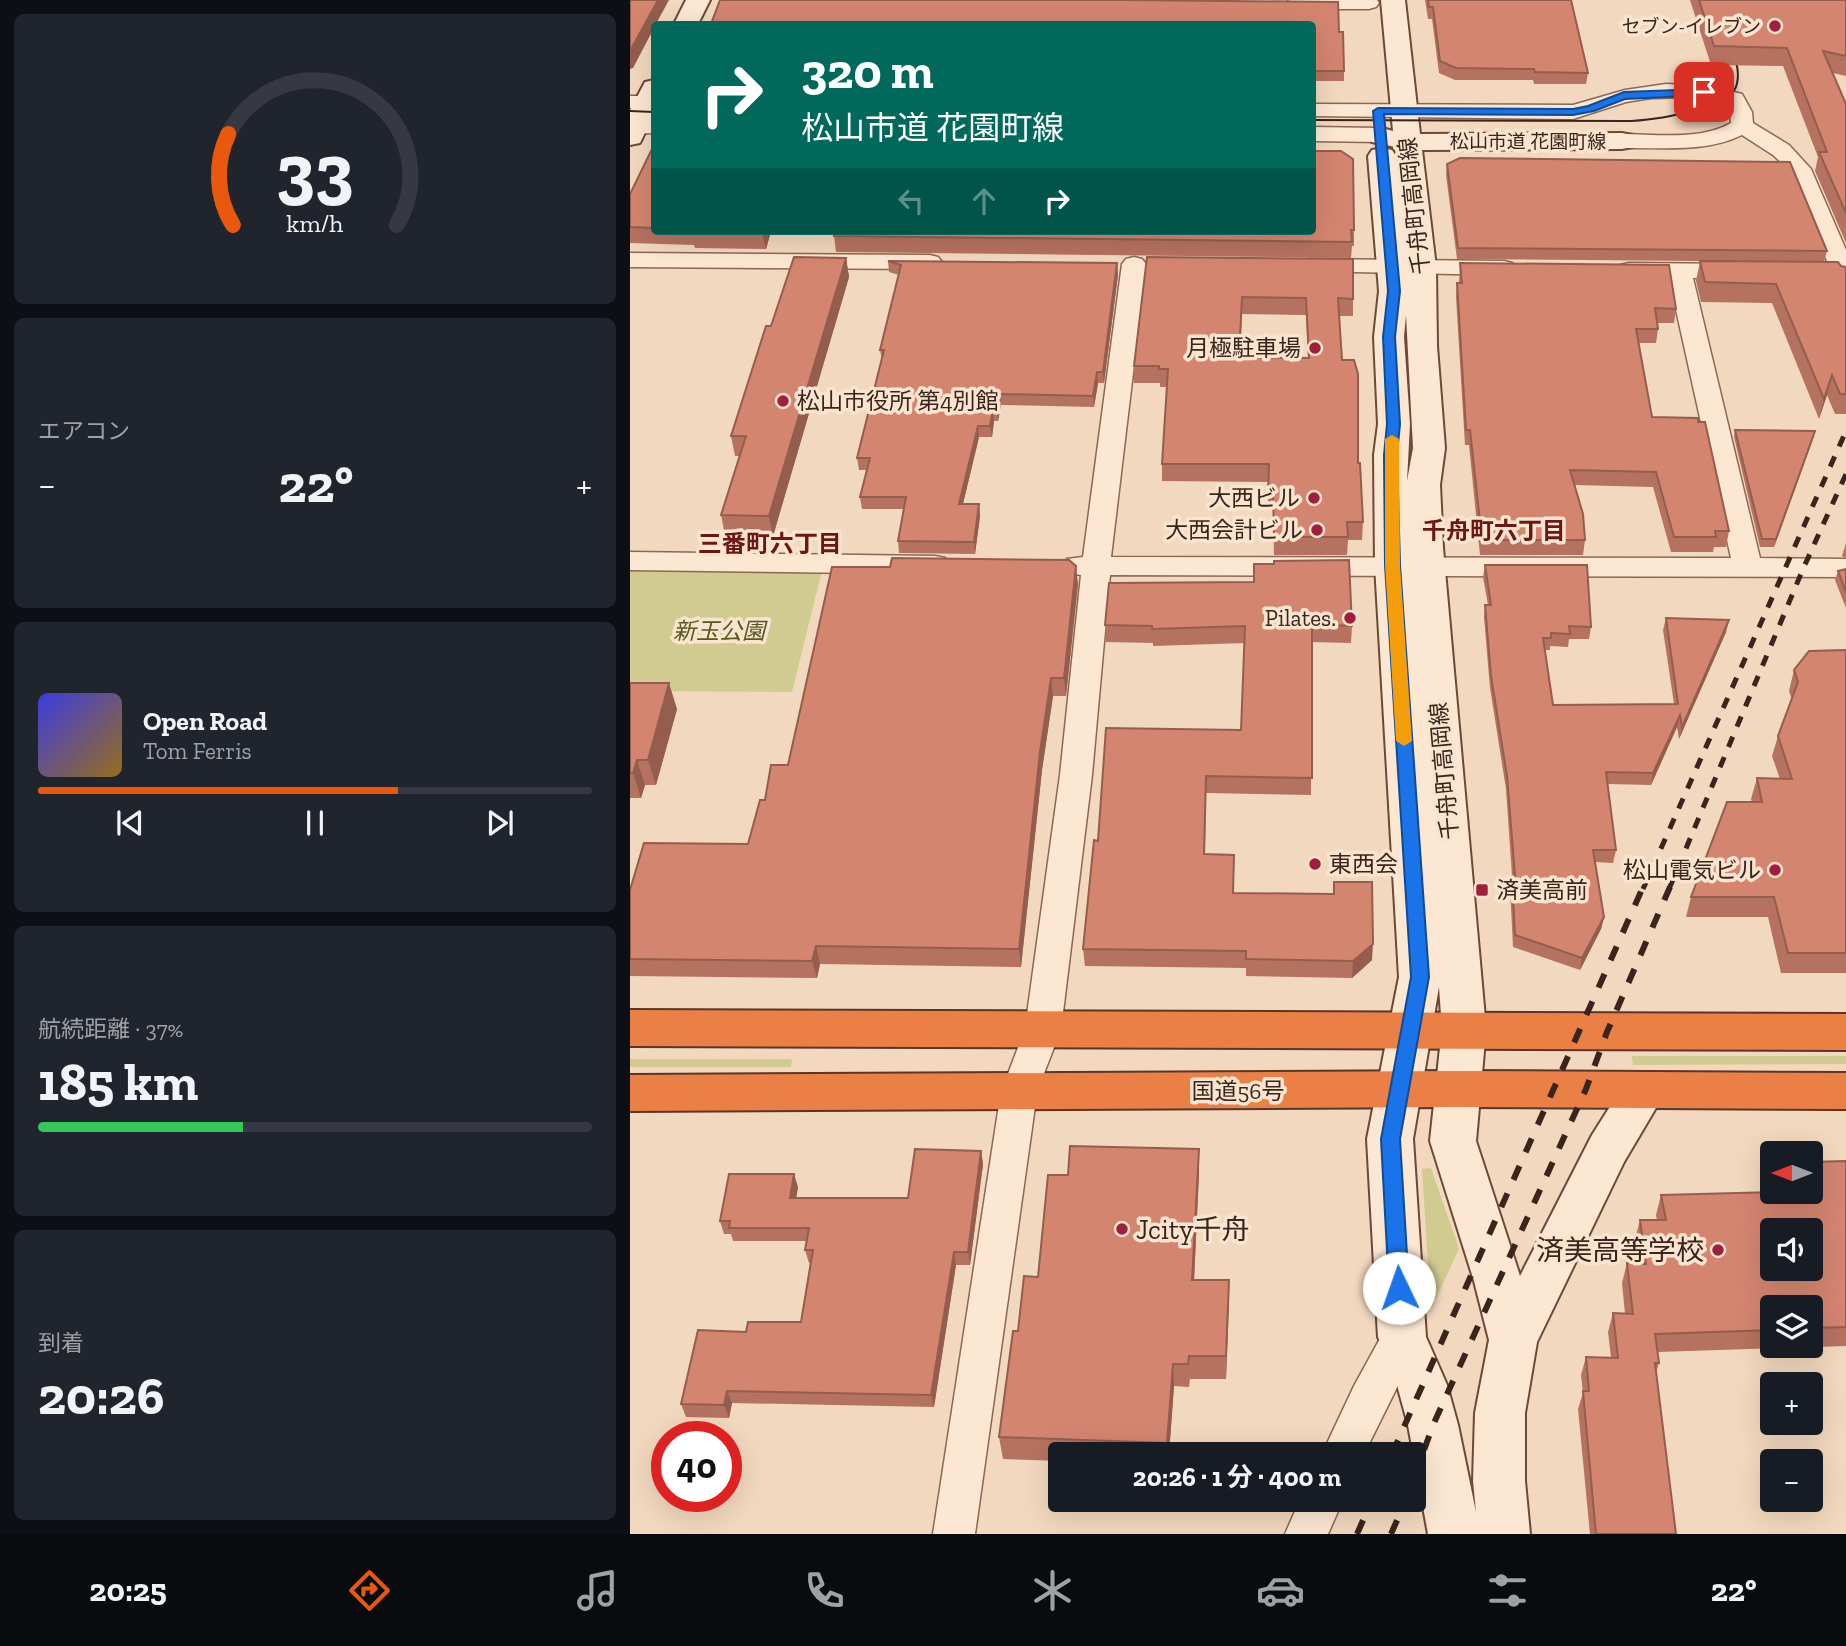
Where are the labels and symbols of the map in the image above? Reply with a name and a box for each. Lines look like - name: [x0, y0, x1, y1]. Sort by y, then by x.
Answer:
- place label: セブン-イレブン: [1621, 15, 1761, 38]
- marker: セブン-イレブン: [1767, 18, 1783, 34]
- pin: [1674, 62, 1734, 122]
- street label: 松山市道 花園町線: [1450, 130, 1606, 153]
- street label: 千舟町高岡線: [1393, 136, 1435, 276]
- place label: 月極駐車場: [1186, 334, 1301, 362]
- marker: 月極駐車場: [1307, 340, 1323, 356]
- place label: 松山市役所 第4別館: [797, 387, 999, 415]
- marker: 松山市役所 第4別館: [775, 393, 791, 409]
- place label: 大西ビル: [1208, 484, 1300, 512]
- marker: 大西ビル: [1306, 490, 1322, 506]
- place label: 大西会計ビル: [1165, 516, 1303, 544]
- district label: 千舟町六丁目: [1422, 516, 1566, 545]
- marker: 大西会計ビル: [1309, 522, 1325, 538]
- district label: 三番町六丁目: [698, 529, 842, 558]
- place label: Pilates.: [1265, 604, 1336, 632]
- marker: Pilates.: [1342, 610, 1358, 626]
- park label: 新玉公園: [673, 617, 768, 645]
- street label: 千舟町高岡線: [1424, 701, 1464, 841]
- place label: 東西会: [1329, 850, 1398, 878]
- marker: 東西会: [1307, 856, 1323, 872]
- place label: 松山電気ビル: [1623, 856, 1761, 884]
- marker: 松山電気ビル: [1767, 862, 1783, 878]
- place label: 済美高前: [1496, 876, 1588, 904]
- marker: 済美高前: [1474, 882, 1490, 898]
- street label: 国道56号: [1192, 1077, 1285, 1105]
- north arrow: [1760, 1141, 1824, 1204]
- place label: Jcity千舟: [1136, 1213, 1250, 1246]
- marker: Jcity千舟: [1114, 1221, 1130, 1237]
- place label: 済美高等学校: [1536, 1234, 1704, 1267]
- marker: 済美高等学校: [1710, 1242, 1726, 1258]
- position arrow: [1362, 1251, 1436, 1325]
- speed limit sign: 40: [651, 1421, 742, 1512]

